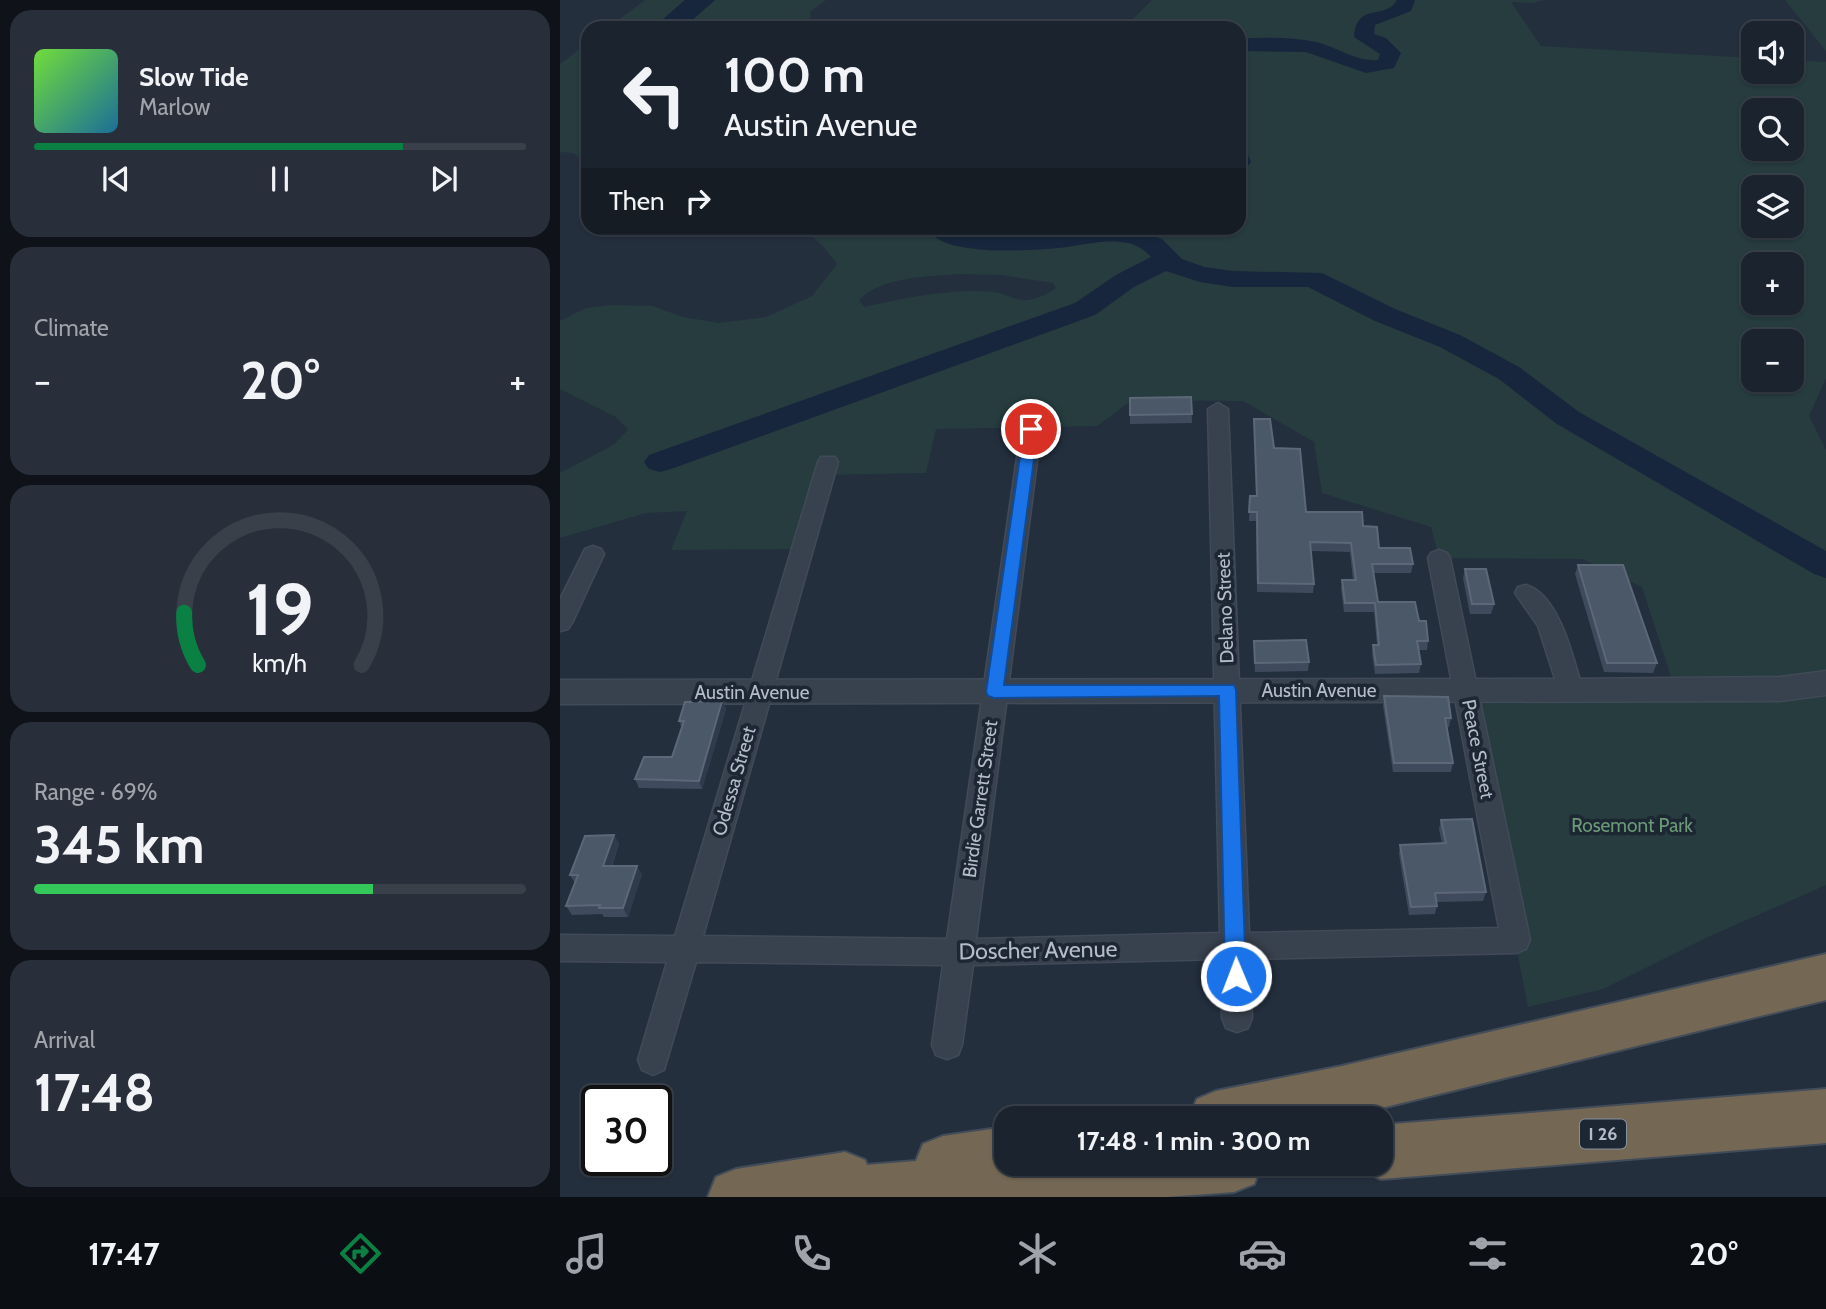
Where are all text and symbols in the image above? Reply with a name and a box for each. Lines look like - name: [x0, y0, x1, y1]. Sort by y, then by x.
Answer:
- map controls: [1741, 21, 1804, 392]
- button: sound: [1741, 21, 1804, 84]
- text: 100 m: [724, 45, 865, 104]
- icon: left: [609, 49, 700, 140]
- text: Slow Tide: [139, 61, 249, 93]
- text: Marlow: [139, 93, 210, 121]
- button: search: [1741, 98, 1804, 161]
- text: Austin Avenue: [724, 105, 917, 144]
- icon: previous: [97, 160, 135, 198]
- icon: pause: [261, 160, 299, 198]
- icon: next: [425, 160, 463, 198]
- button: layers: [1741, 175, 1804, 238]
- icon: right: [679, 182, 717, 220]
- text: Then: [609, 185, 665, 217]
- button: +: [1741, 252, 1804, 315]
- text: Climate: [34, 314, 109, 342]
- button: −: [1741, 329, 1804, 392]
- text: 20°: [240, 349, 320, 412]
- text: −: [34, 357, 51, 404]
- text: +: [509, 357, 526, 404]
- pin: [1001, 399, 1061, 459]
- icon: arrive: [1012, 410, 1050, 448]
- street label: Delano Street: [1212, 551, 1238, 664]
- text: 19: [246, 565, 314, 653]
- text: km/h: [253, 647, 307, 677]
- street label: Austin Avenue: [1262, 679, 1377, 702]
- street label: Austin Avenue: [695, 681, 810, 704]
- street label: Peace Street: [1457, 697, 1499, 801]
- street label: Birdie Garrett Street: [958, 718, 1003, 879]
- street label: Odessa Street: [707, 723, 761, 838]
- text: Range · 69%: [34, 778, 158, 806]
- text: 345 km: [34, 813, 204, 876]
- park label: Rosemont Park: [1571, 814, 1693, 837]
- street label: Doscher Avenue: [958, 935, 1118, 965]
- position arrow: [1199, 939, 1273, 1013]
- text: Arrival: [34, 1026, 95, 1054]
- text: 17:48: [34, 1061, 155, 1124]
- speed limit sign: 30: [581, 1085, 672, 1176]
- road number: I 26: [1580, 1120, 1626, 1148]
- text: 17:48 · 1 min · 300 m: [1077, 1125, 1310, 1157]
- icon: directions: [336, 1229, 385, 1278]
- icon: music: [562, 1229, 611, 1278]
- icon: phone: [787, 1229, 836, 1278]
- icon: climate: [1013, 1229, 1062, 1278]
- icon: car: [1238, 1229, 1287, 1278]
- icon: filters: [1463, 1229, 1512, 1278]
- text: 17:47: [88, 1234, 160, 1273]
- text: 20°: [1689, 1234, 1738, 1273]

